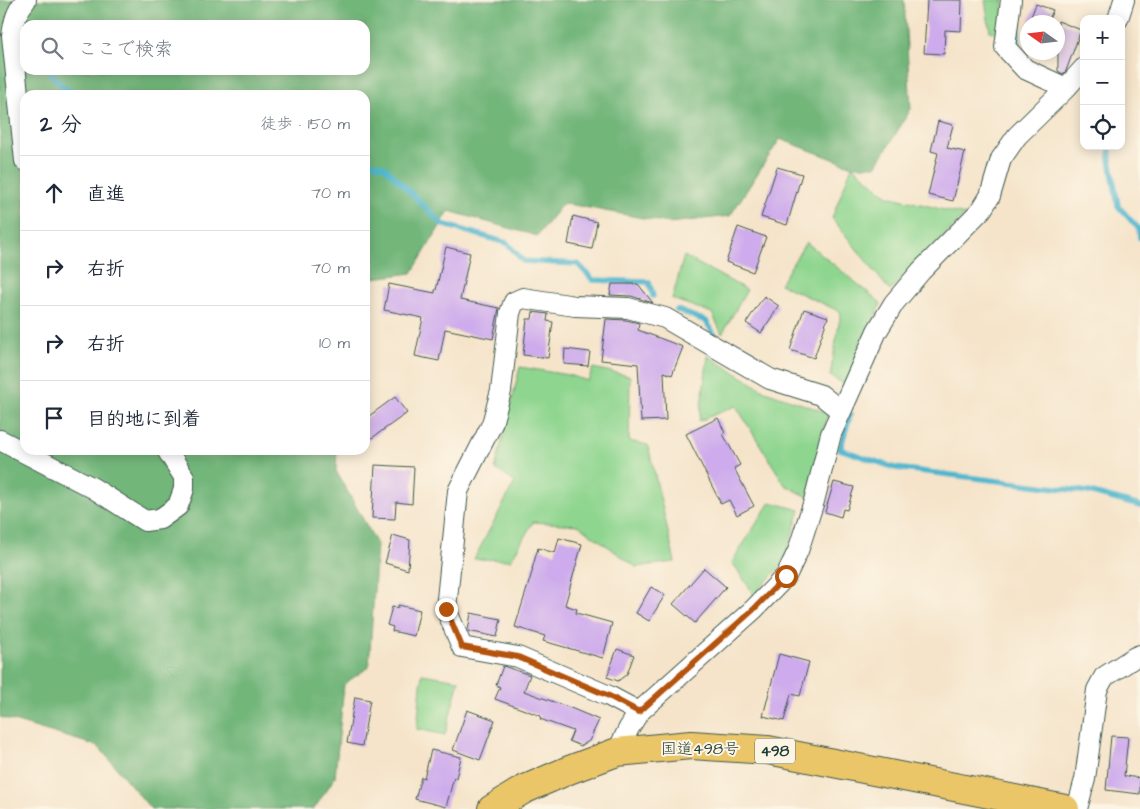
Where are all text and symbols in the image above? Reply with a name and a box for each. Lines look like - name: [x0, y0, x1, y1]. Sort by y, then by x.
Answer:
- north arrow: [1020, 15, 1065, 60]
- map controls: [1080, 15, 1125, 150]
- button: +: [1080, 15, 1125, 60]
- search box: [20, 20, 370, 75]
- icon: search: [38, 34, 66, 62]
- text: ここで検索: [78, 36, 173, 63]
- button: −: [1080, 60, 1125, 105]
- button: locate: [1080, 105, 1125, 150]
- text: 2 分: [40, 110, 81, 139]
- text: 徒歩 · 150 m: [261, 113, 350, 135]
- icon: ahead: [40, 179, 68, 207]
- text: 直進: [87, 181, 125, 208]
- text: 70 m: [311, 182, 350, 204]
- icon: right: [40, 254, 68, 282]
- text: 右折: [87, 256, 125, 283]
- text: 70 m: [311, 257, 350, 279]
- icon: right: [40, 329, 68, 357]
- text: 右折: [87, 331, 125, 358]
- text: 10 m: [319, 332, 350, 354]
- icon: arrive: [40, 404, 68, 432]
- text: 目的地に到着: [87, 406, 201, 433]
- route start: [775, 565, 798, 588]
- route end: [435, 598, 458, 621]
- street label: 国道498号: [661, 738, 739, 760]
- road number: 498: [755, 738, 795, 764]

